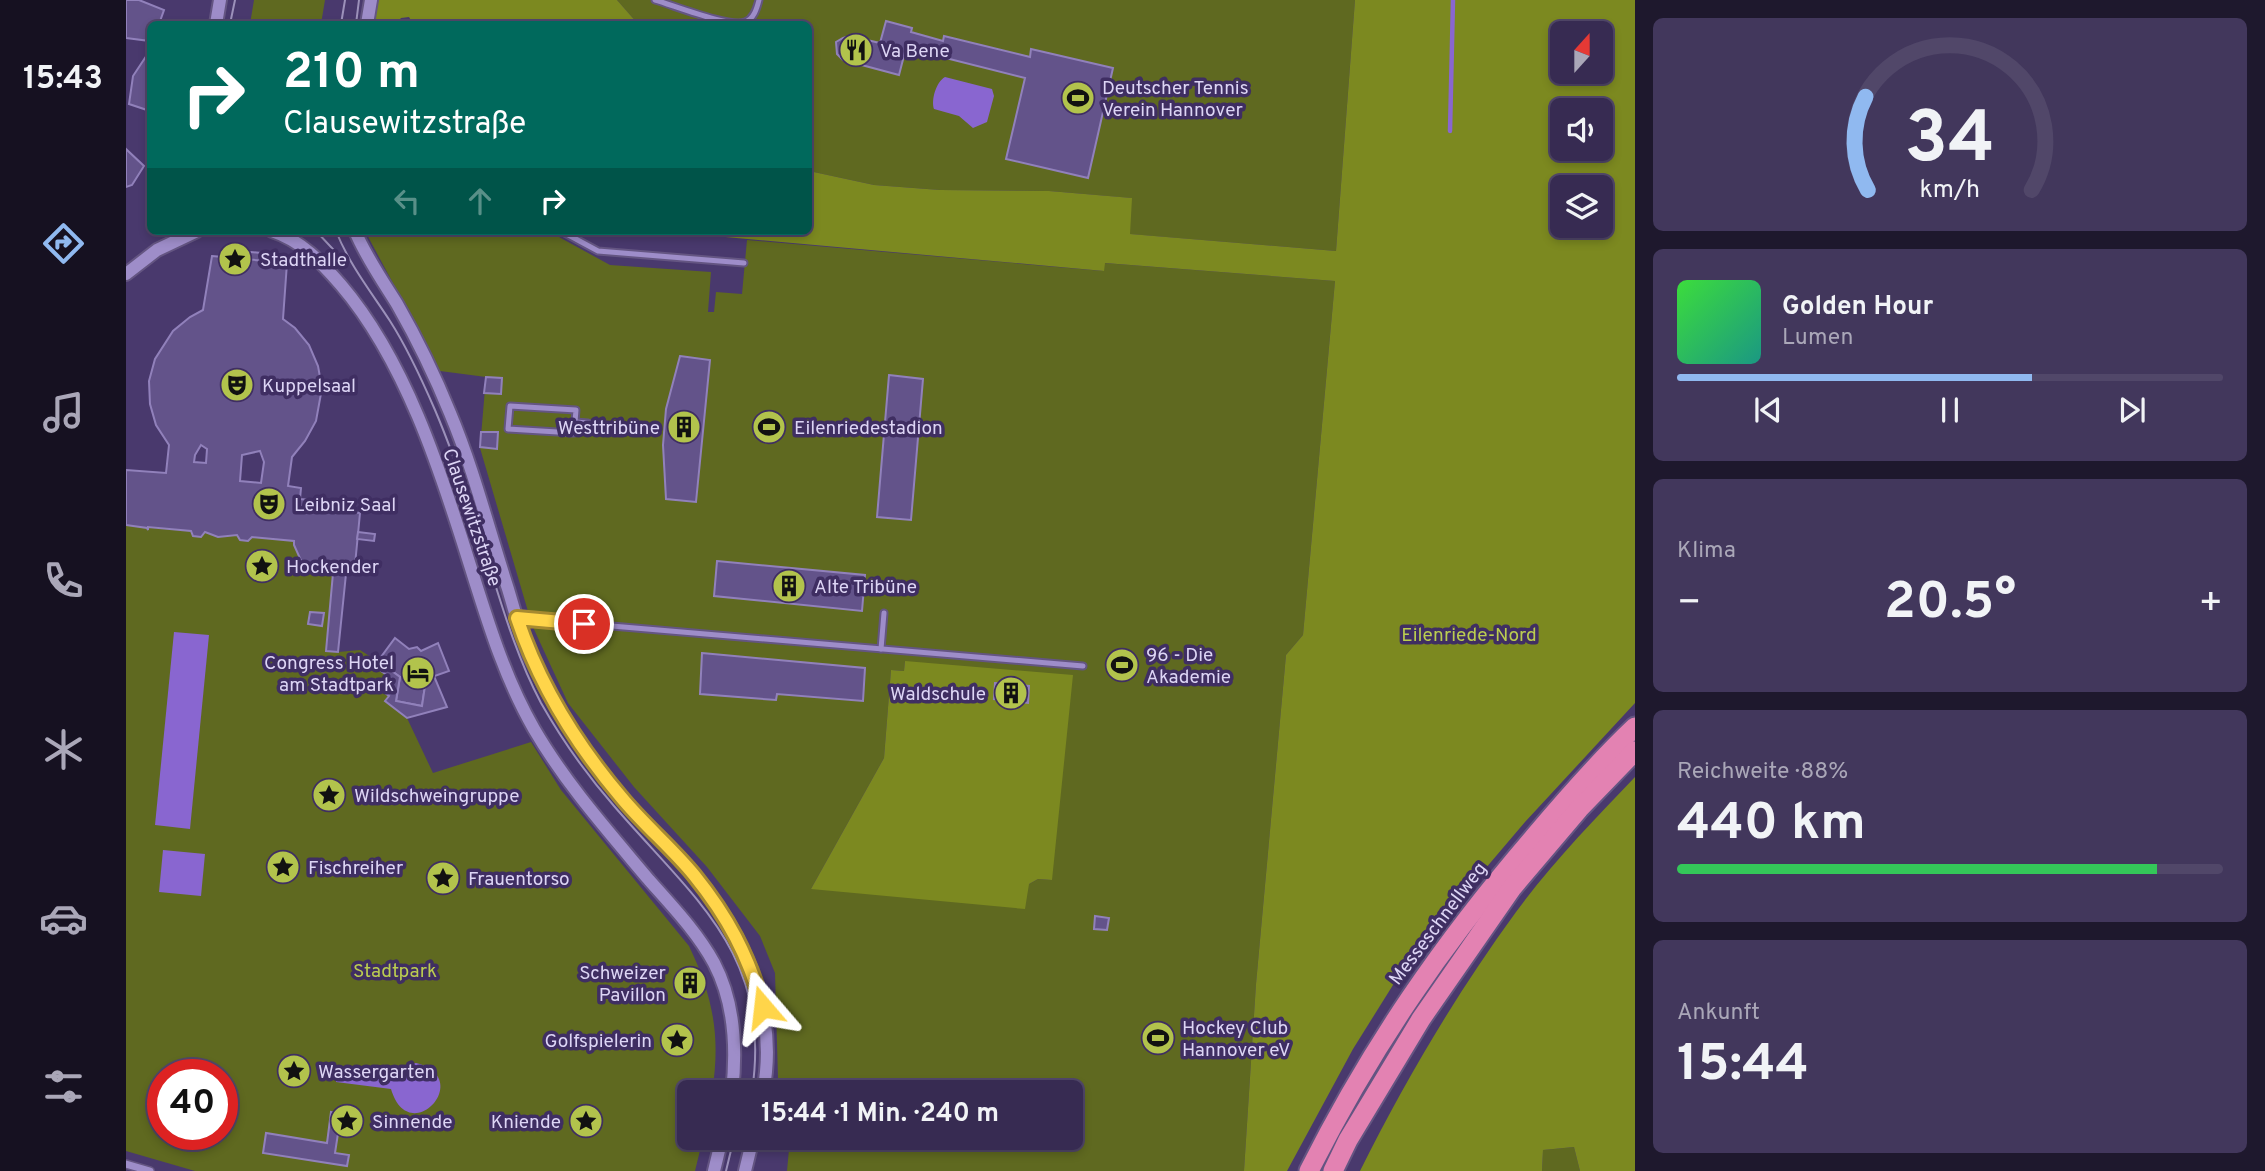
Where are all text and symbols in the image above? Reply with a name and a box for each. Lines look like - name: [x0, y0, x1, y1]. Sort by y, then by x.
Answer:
- north arrow: [1550, 21, 1614, 84]
- map controls: [1550, 21, 1613, 238]
- restaurant icon: Va Bene: [837, 31, 875, 69]
- place label: Va Bene: [880, 40, 950, 64]
- text: 210 m: [283, 44, 420, 106]
- icon: right: [168, 49, 259, 140]
- text: 15:43: [23, 60, 103, 100]
- place label: Deutscher Tennis Verein Hannover: [1102, 77, 1249, 123]
- sports icon: Deutscher Tennis Verein Hannover: [1059, 79, 1097, 117]
- text: 34: [1905, 97, 1995, 189]
- button: sound: [1550, 98, 1613, 161]
- text: Clausewitzstraße: [283, 105, 526, 145]
- button: layers: [1550, 175, 1613, 238]
- text: km/h: [1920, 175, 1980, 207]
- icon: left: [388, 182, 426, 220]
- icon: ahead: [461, 182, 499, 220]
- icon: right: [534, 182, 572, 220]
- icon: directions: [39, 219, 88, 268]
- place icon: Stadthalle: [216, 240, 254, 278]
- place label: Stadthalle: [260, 249, 347, 273]
- text: Golden Hour: [1782, 291, 1933, 324]
- text: Lumen: [1782, 324, 1853, 353]
- theatre icon: Kuppelsaal: [218, 366, 256, 404]
- place label: Kuppelsaal: [262, 375, 356, 399]
- icon: music: [39, 388, 88, 437]
- icon: previous: [1749, 391, 1787, 429]
- icon: pause: [1931, 391, 1969, 429]
- icon: next: [2113, 391, 2151, 429]
- building icon: Westtribüne: [665, 408, 703, 446]
- sports icon: Eilenriedestadion: [750, 408, 788, 446]
- place label: Westtribüne: [558, 417, 660, 441]
- place label: Eilenriedestadion: [794, 417, 943, 441]
- street label: Clausewitzstraße: [436, 445, 506, 590]
- theatre icon: Leibniz Saal: [250, 485, 288, 523]
- place label: Leibniz Saal: [294, 494, 396, 518]
- text: Klima: [1677, 537, 1736, 566]
- place icon: Hockender: [243, 547, 281, 585]
- icon: phone: [39, 556, 88, 605]
- place label: Hockender: [286, 556, 380, 580]
- building icon: Alte Tribüne: [770, 567, 808, 605]
- text: 20.5°: [1884, 571, 2016, 637]
- place label: Alte Tribüne: [814, 576, 917, 600]
- text: −: [1677, 580, 1702, 629]
- text: +: [2198, 580, 2223, 629]
- pin: [554, 594, 614, 654]
- icon: arrive: [565, 605, 603, 643]
- park label: Eilenriede-Nord: [1401, 624, 1537, 648]
- place label: 96 - Die Akademie: [1146, 644, 1231, 690]
- sports icon: 96 - Die Akademie: [1103, 646, 1141, 684]
- place label: Congress Hotel am Stadtpark: [264, 652, 394, 698]
- hotel icon: Congress Hotel am Stadtpark: [399, 654, 437, 692]
- building icon: Waldschule: [992, 674, 1030, 712]
- place label: Waldschule: [890, 683, 986, 707]
- icon: climate: [39, 725, 88, 774]
- text: Reichweite · 88%: [1677, 758, 1848, 787]
- place icon: Wildschweingruppe: [310, 776, 348, 814]
- place label: Wildschweingruppe: [354, 785, 519, 809]
- text: 440 km: [1677, 792, 1866, 858]
- place icon: Fischreiher: [264, 848, 302, 886]
- place label: Fischreiher: [308, 857, 404, 881]
- street label: Messeschnellweg: [1384, 858, 1493, 991]
- place icon: Frauentorso: [424, 859, 462, 897]
- place label: Frauentorso: [468, 868, 570, 892]
- icon: car: [39, 894, 88, 943]
- park label: Stadtpark: [353, 960, 437, 984]
- place label: Schweizer Pavillon: [579, 962, 667, 1008]
- building icon: Schweizer Pavillon: [671, 964, 709, 1002]
- position arrow: [726, 970, 800, 1044]
- text: Ankunft: [1677, 999, 1760, 1028]
- place label: Hockey Club Hannover eV: [1182, 1017, 1291, 1063]
- sports icon: Hockey Club Hannover eV: [1139, 1019, 1177, 1057]
- place icon: Golfspielerin: [658, 1021, 696, 1059]
- place label: Golfspielerin: [545, 1030, 652, 1054]
- text: 15:44: [1677, 1033, 1809, 1099]
- place icon: Wassergarten: [275, 1052, 313, 1090]
- speed limit sign: 40: [147, 1059, 238, 1150]
- place label: Wassergarten: [318, 1061, 435, 1085]
- icon: filters: [39, 1062, 88, 1111]
- text: 15:44 · 1 Min. · 240 m: [761, 1098, 999, 1131]
- place icon: Sinnende: [328, 1102, 366, 1140]
- place icon: Kniende: [567, 1102, 605, 1140]
- place label: Sinnende: [372, 1111, 452, 1135]
- place label: Kniende: [491, 1111, 561, 1135]

